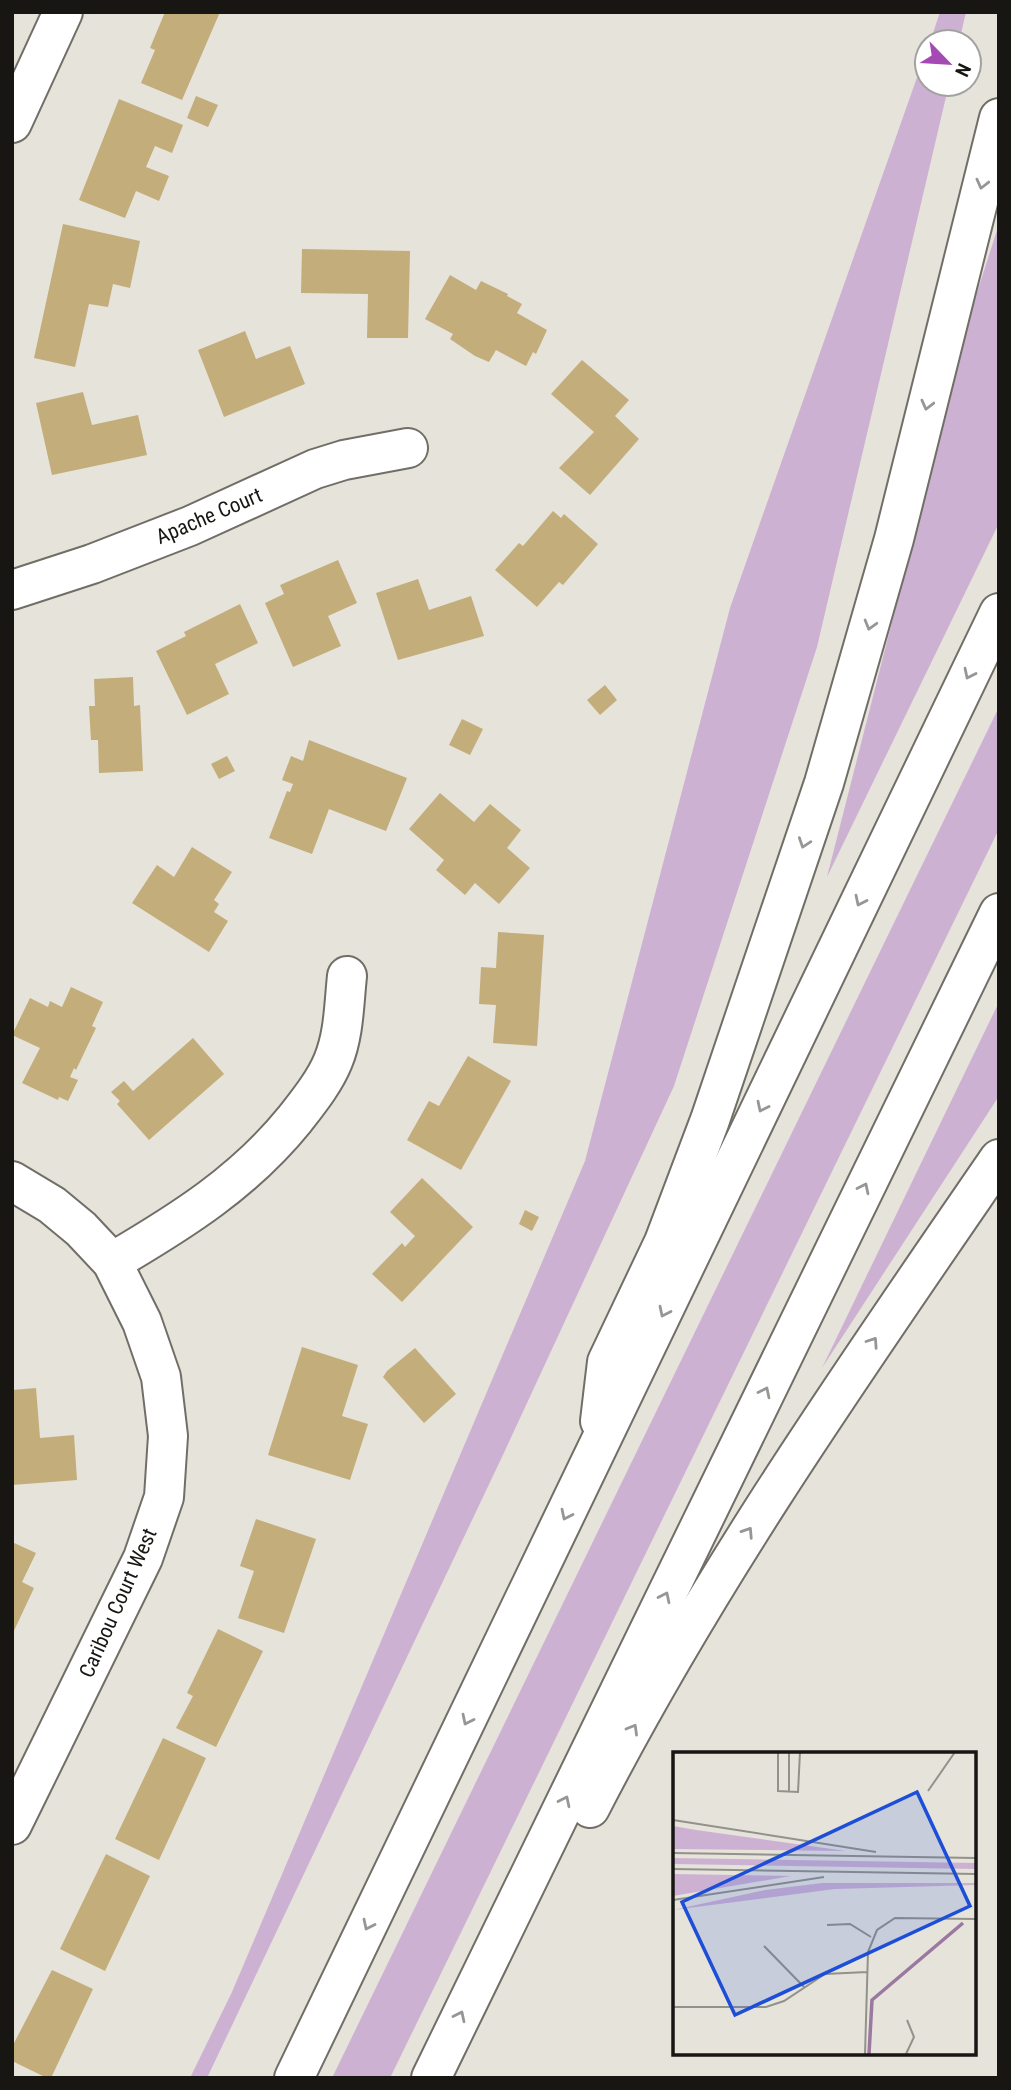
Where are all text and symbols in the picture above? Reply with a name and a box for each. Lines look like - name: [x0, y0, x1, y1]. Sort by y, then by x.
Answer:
- north arrow: [913, 28, 983, 98]
- text: N: [950, 60, 976, 80]
- one-way arrow: [976, 178, 990, 190]
- one-way arrow: [921, 399, 935, 411]
- street label: Apache Court: [152, 483, 266, 549]
- one-way arrow: [863, 619, 878, 631]
- one-way arrow: [963, 667, 977, 679]
- one-way arrow: [798, 836, 812, 848]
- one-way arrow: [854, 894, 868, 906]
- one-way arrow: [756, 1100, 770, 1112]
- one-way arrow: [856, 1183, 870, 1195]
- one-way arrow: [658, 1305, 672, 1317]
- one-way arrow: [865, 1337, 878, 1350]
- one-way arrow: [756, 1387, 770, 1399]
- one-way arrow: [560, 1508, 574, 1520]
- street label: Caribou Court West: [74, 1525, 162, 1681]
- one-way arrow: [740, 1527, 752, 1540]
- one-way arrow: [656, 1592, 670, 1604]
- one-way arrow: [461, 1713, 475, 1725]
- one-way arrow: [625, 1723, 638, 1736]
- inset map: [673, 1752, 976, 2055]
- one-way arrow: [557, 1796, 571, 1808]
- one-way arrow: [362, 1918, 376, 1930]
- one-way arrow: [452, 2011, 466, 2023]

